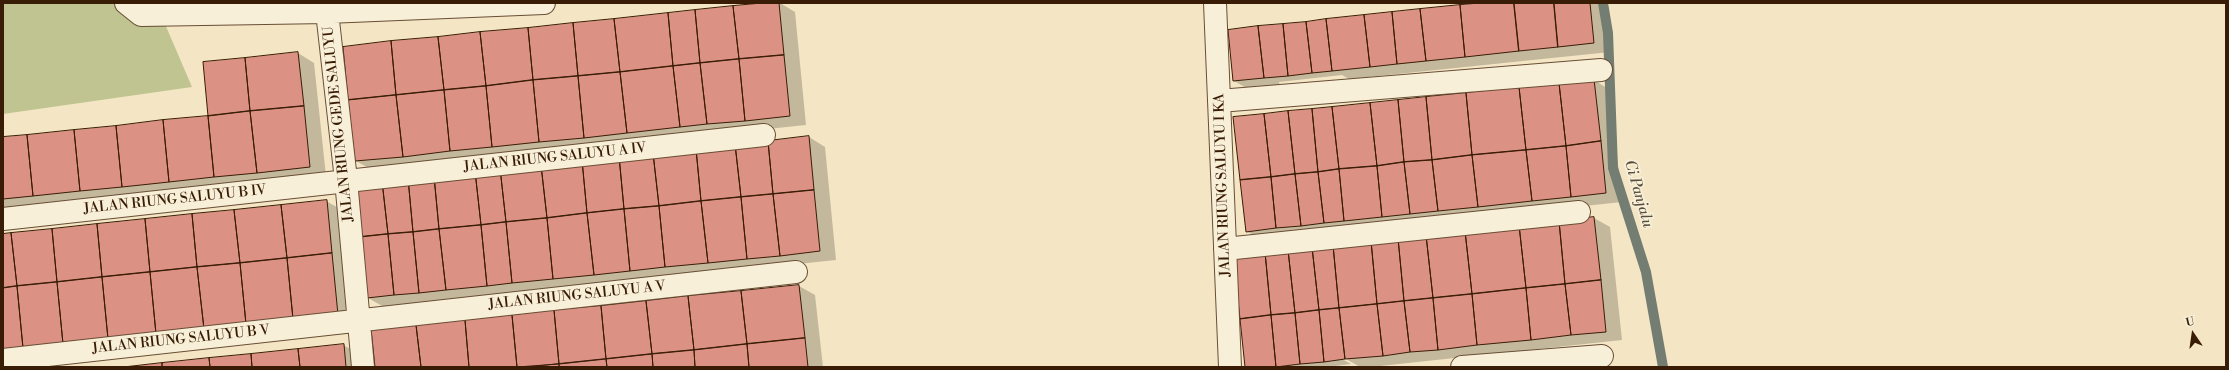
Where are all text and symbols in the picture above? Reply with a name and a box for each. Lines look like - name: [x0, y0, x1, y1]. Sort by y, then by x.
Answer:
- street label: JALAN RIUNG GEDE SALUYU: [320, 25, 358, 223]
- street label: JALAN RIUNG SALUYU I KA: [1211, 93, 1235, 277]
- street label: JALAN RIUNG SALUYU A IV: [463, 140, 647, 176]
- water label: Ci Panjalu: [1620, 158, 1656, 230]
- street label: JALAN RIUNG SALUYU B IV: [83, 182, 267, 218]
- street label: JALAN RIUNG SALUYU A V: [487, 278, 667, 314]
- north arrow: [2173, 314, 2213, 354]
- text: U: [2185, 315, 2196, 330]
- street label: JALAN RIUNG SALUYU B V: [91, 322, 271, 358]

